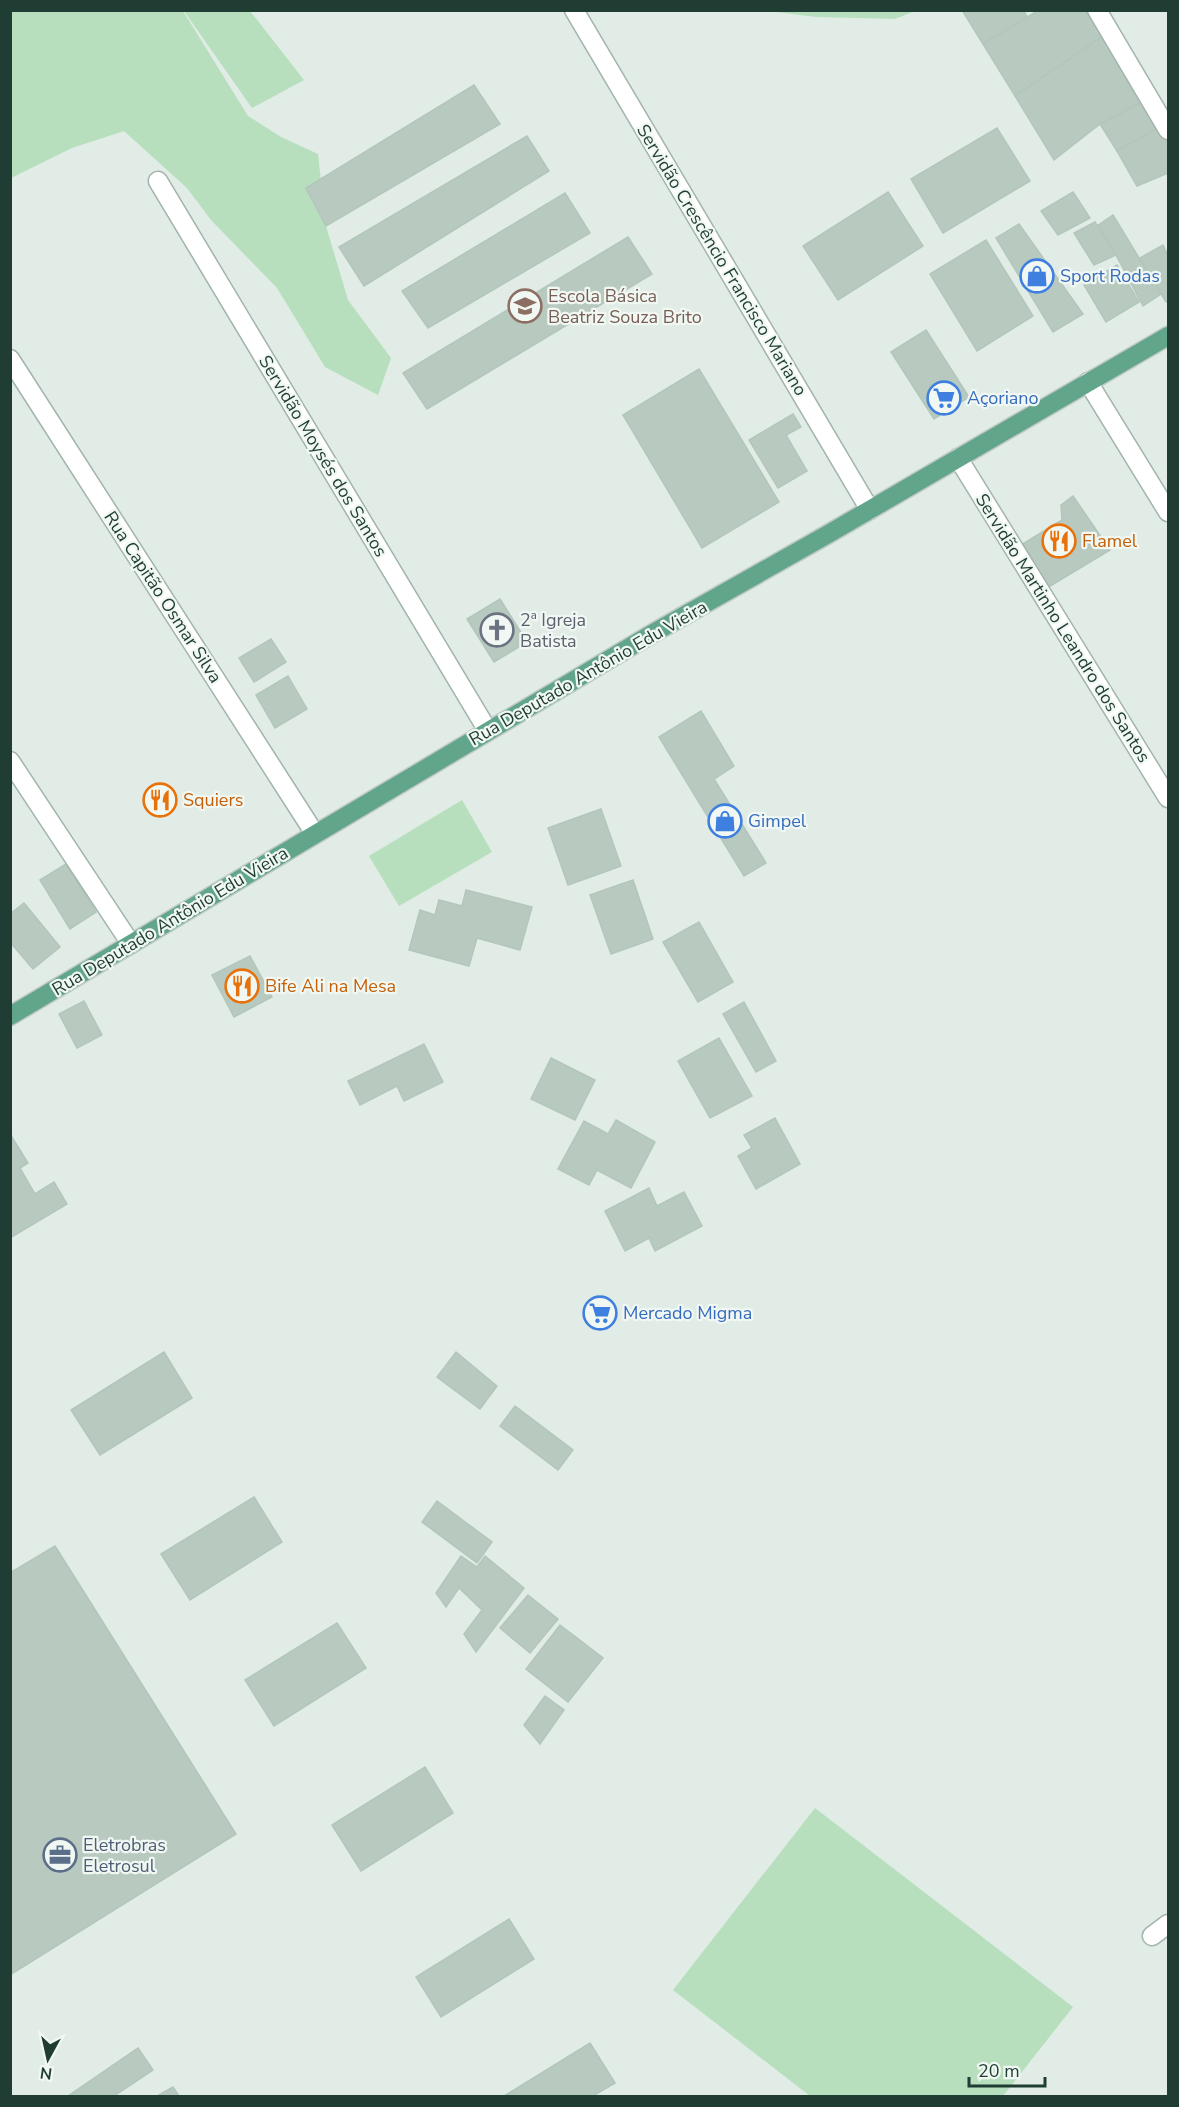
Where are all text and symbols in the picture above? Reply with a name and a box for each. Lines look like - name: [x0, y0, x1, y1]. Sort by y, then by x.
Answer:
- street label: Servidão Crescêncio Francisco Mariano: [631, 120, 813, 400]
- shop icon: Sport Rodas: [1019, 258, 1055, 294]
- place label: Sport Rodas: [1060, 264, 1160, 288]
- place label: Escola Básica Beatriz Souza Brito: [548, 284, 702, 329]
- school or university icon: Escola Básica Beatriz Souza Brito: [507, 288, 543, 324]
- street label: Servidão Moysés dos Santos: [253, 351, 393, 561]
- supermarket icon: Açoriano: [926, 380, 962, 416]
- place label: Açoriano: [967, 386, 1039, 410]
- street label: Servidão Martinho Leandro dos Santos: [970, 489, 1156, 767]
- street label: Rua Capitão Osmar Silva: [98, 506, 228, 688]
- restaurant icon: Flamel: [1041, 523, 1077, 559]
- place label: Flamel: [1082, 529, 1138, 553]
- street label: Rua Deputado Antônio Edu Vieira: [465, 595, 711, 751]
- place label: 2ª Igreja Batista: [520, 608, 586, 653]
- church icon: 2ª Igreja Batista: [479, 612, 515, 648]
- restaurant icon: Squiers: [142, 782, 178, 818]
- place label: Squiers: [183, 788, 243, 812]
- shop icon: Gimpel: [707, 803, 743, 839]
- place label: Gimpel: [748, 809, 807, 833]
- street label: Rua Deputado Antônio Edu Vieira: [48, 841, 292, 1001]
- restaurant icon: Bife Ali na Mesa: [224, 968, 260, 1004]
- place label: Bife Ali na Mesa: [265, 974, 396, 998]
- supermarket icon: Mercado Migma: [582, 1295, 618, 1331]
- place label: Mercado Migma: [623, 1301, 752, 1325]
- place label: Eletrobras Eletrosul: [83, 1833, 166, 1878]
- office icon: Eletrobras Eletrosul: [42, 1837, 78, 1873]
- north arrow: [18, 2029, 78, 2089]
- scale bar: [969, 2050, 1046, 2088]
- text: 20 m: [978, 2059, 1020, 2083]
- text: N: [39, 2061, 54, 2085]

